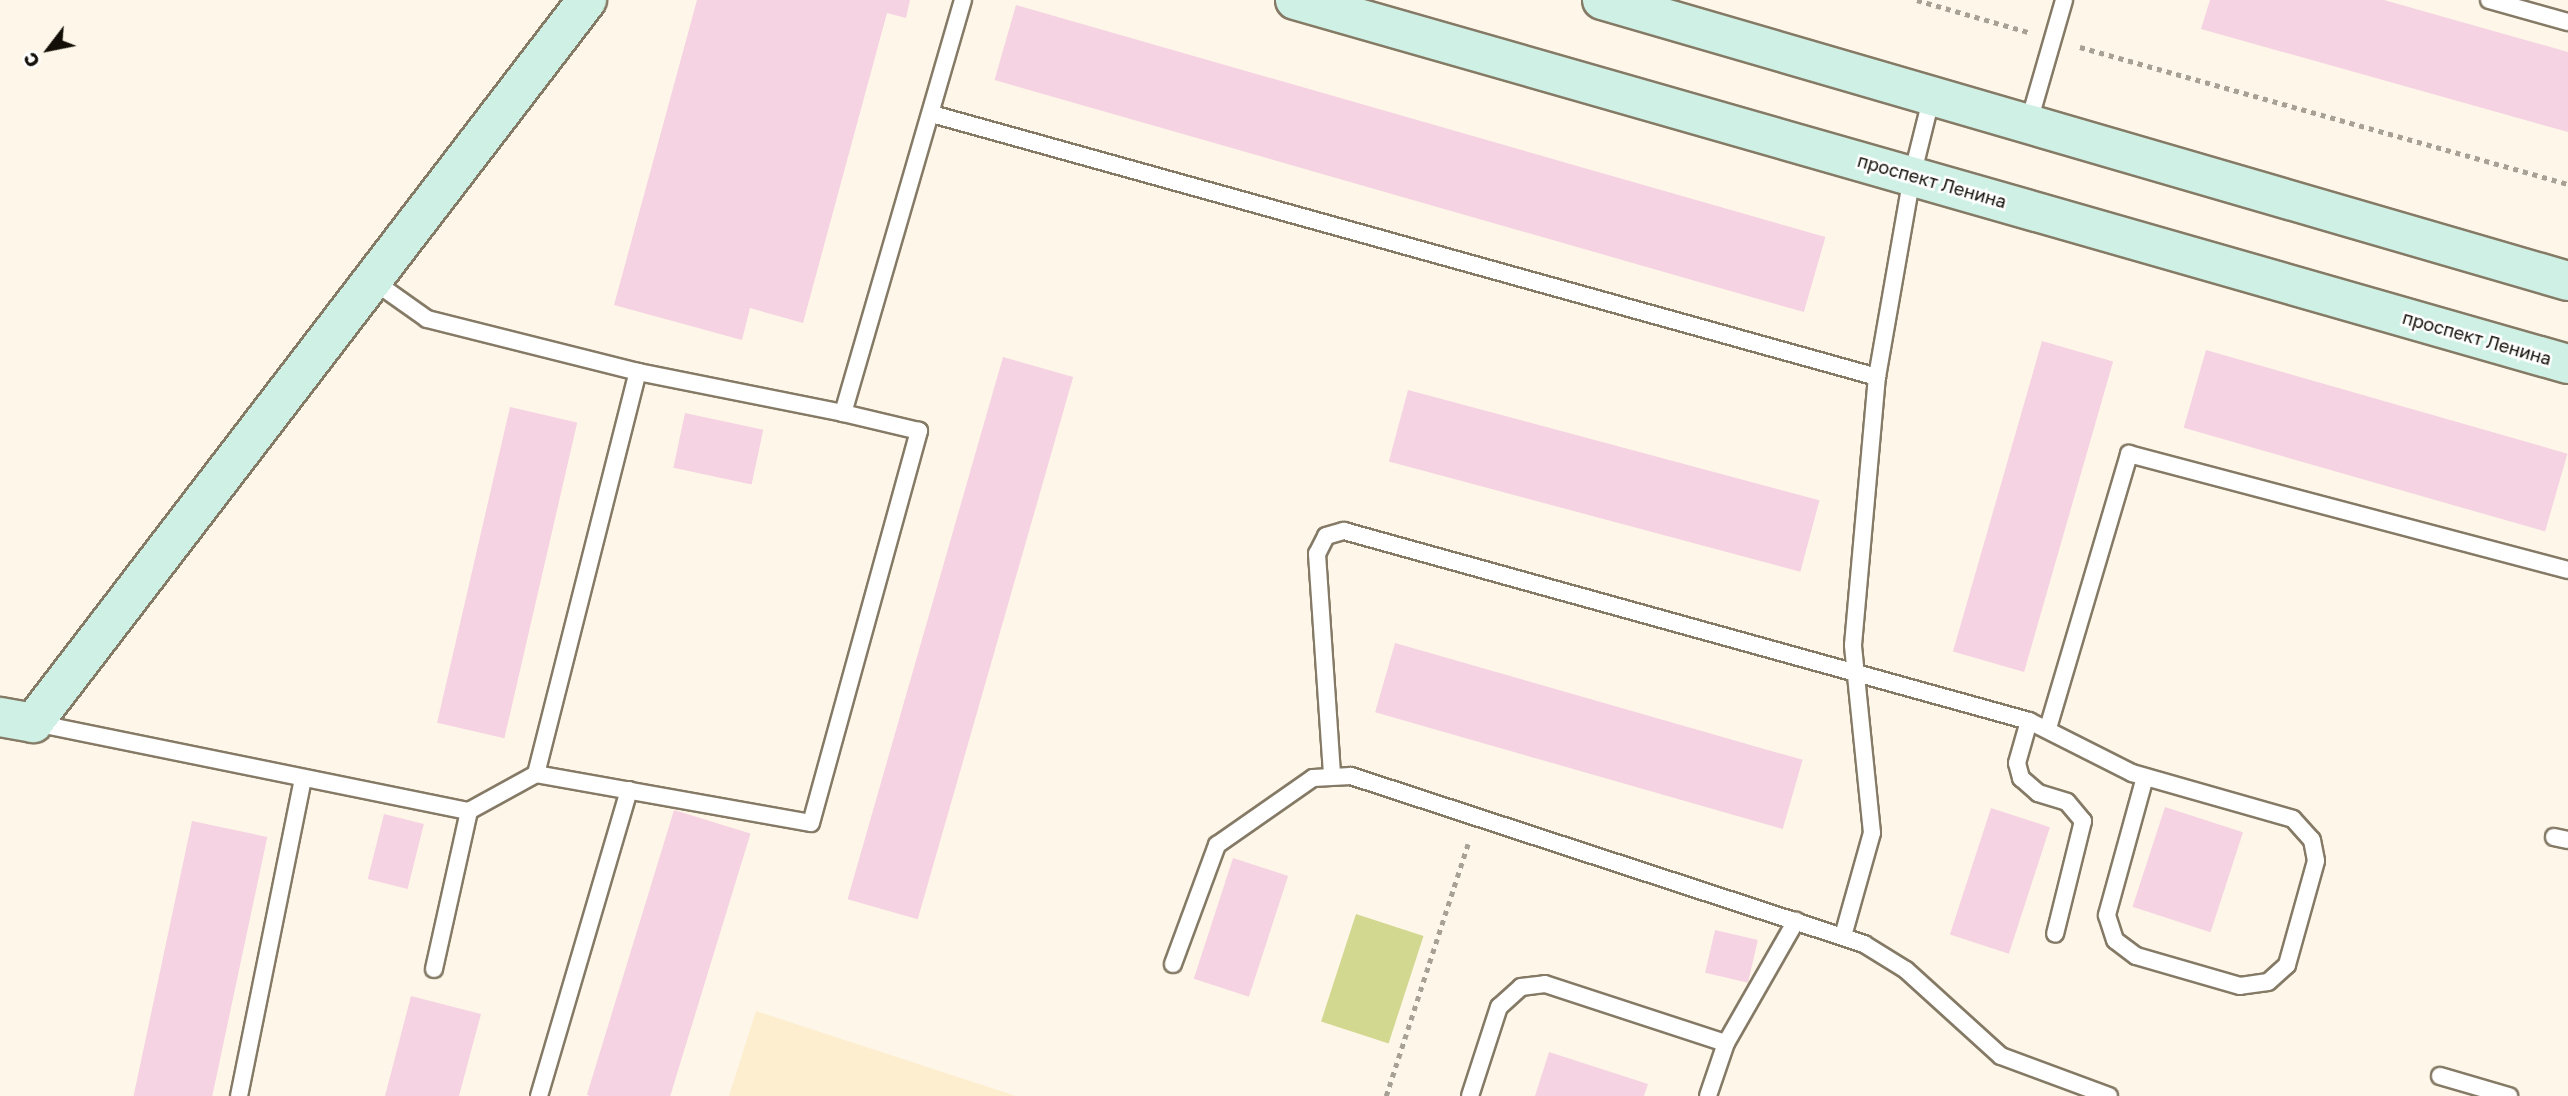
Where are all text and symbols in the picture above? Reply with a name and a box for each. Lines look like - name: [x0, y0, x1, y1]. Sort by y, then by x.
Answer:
- north arrow: [14, 14, 84, 84]
- text: С: [17, 49, 44, 72]
- street label: проспект Ленина: [1855, 149, 2009, 213]
- street label: проспект Ленина: [2400, 306, 2554, 370]

